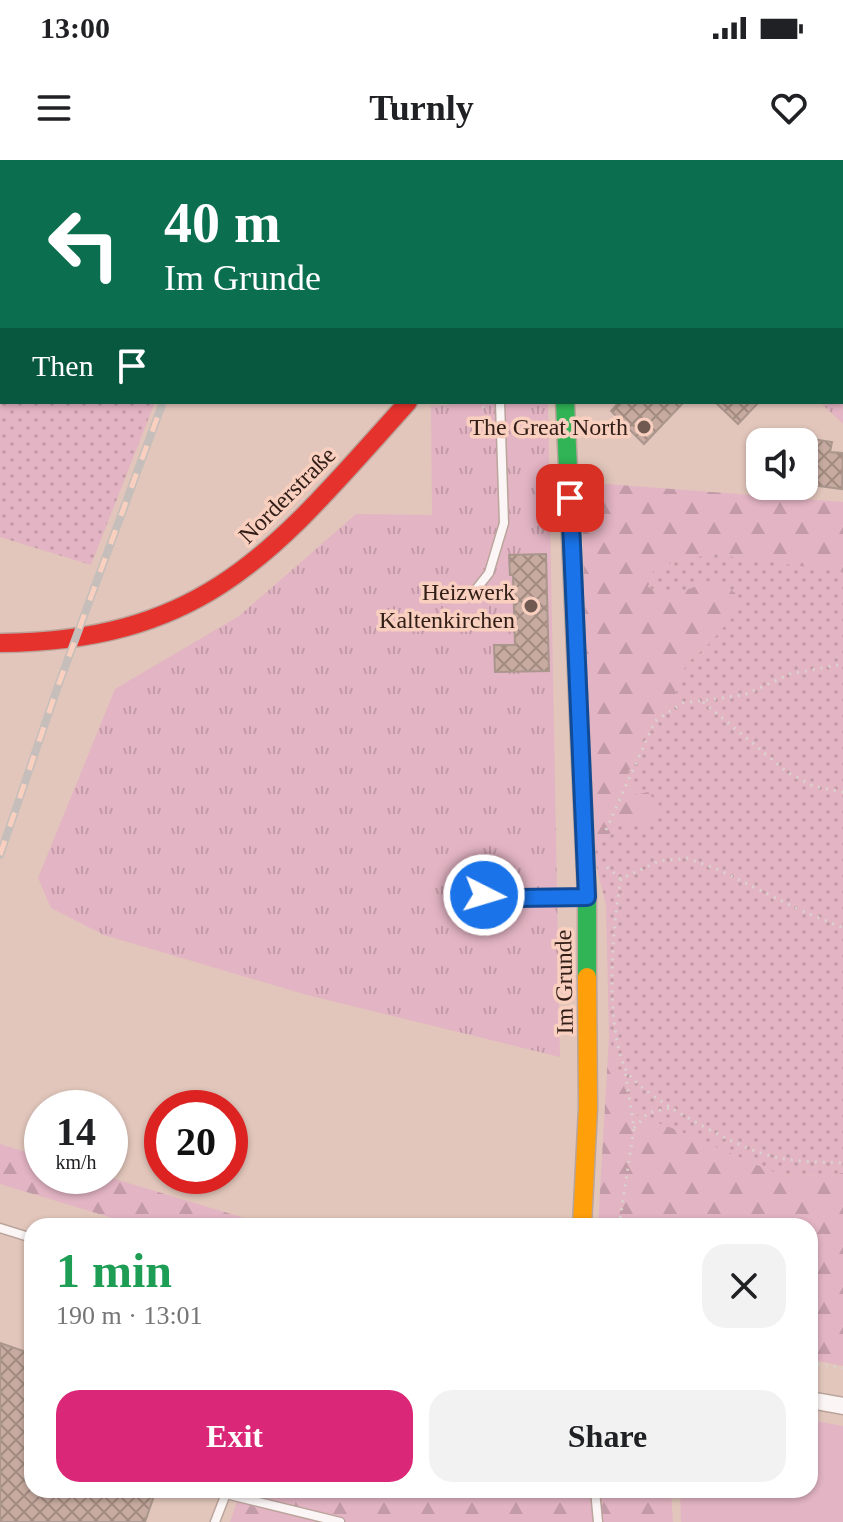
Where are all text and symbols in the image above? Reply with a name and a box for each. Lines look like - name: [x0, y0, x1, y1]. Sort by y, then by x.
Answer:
- text: 13:00: [40, 11, 110, 44]
- icon: menu: [32, 86, 76, 130]
- icon: heart: [767, 86, 811, 130]
- text: Turnly: [369, 88, 474, 128]
- icon: left: [32, 192, 136, 296]
- text: 40 m: [164, 192, 281, 254]
- text: Im Grunde: [164, 258, 321, 298]
- icon: arrive: [110, 344, 154, 388]
- text: Then: [32, 349, 94, 382]
- place label: The Great North: [469, 414, 628, 440]
- marker: The Great North: [635, 418, 653, 436]
- map controls: [746, 428, 818, 500]
- button: sound: [746, 428, 818, 500]
- street label: Norderstraße: [234, 442, 340, 548]
- pin: [536, 464, 604, 532]
- icon: arrive: [548, 476, 592, 520]
- place label: Heizwerk Kaltenkirchen: [379, 579, 515, 633]
- marker: Heizwerk Kaltenkirchen: [522, 597, 540, 615]
- position arrow: [442, 853, 526, 937]
- street label: Im Grunde: [550, 929, 578, 1035]
- speed limit sign: 20: [144, 1090, 248, 1194]
- text: 14: [56, 1109, 96, 1154]
- text: km/h: [55, 1151, 97, 1173]
- text: 1 min: [56, 1244, 172, 1297]
- button: close: [702, 1244, 786, 1328]
- text: 190 m · 13:01: [56, 1301, 203, 1330]
- button: Exit: [56, 1390, 413, 1482]
- button: Share: [429, 1390, 786, 1482]

